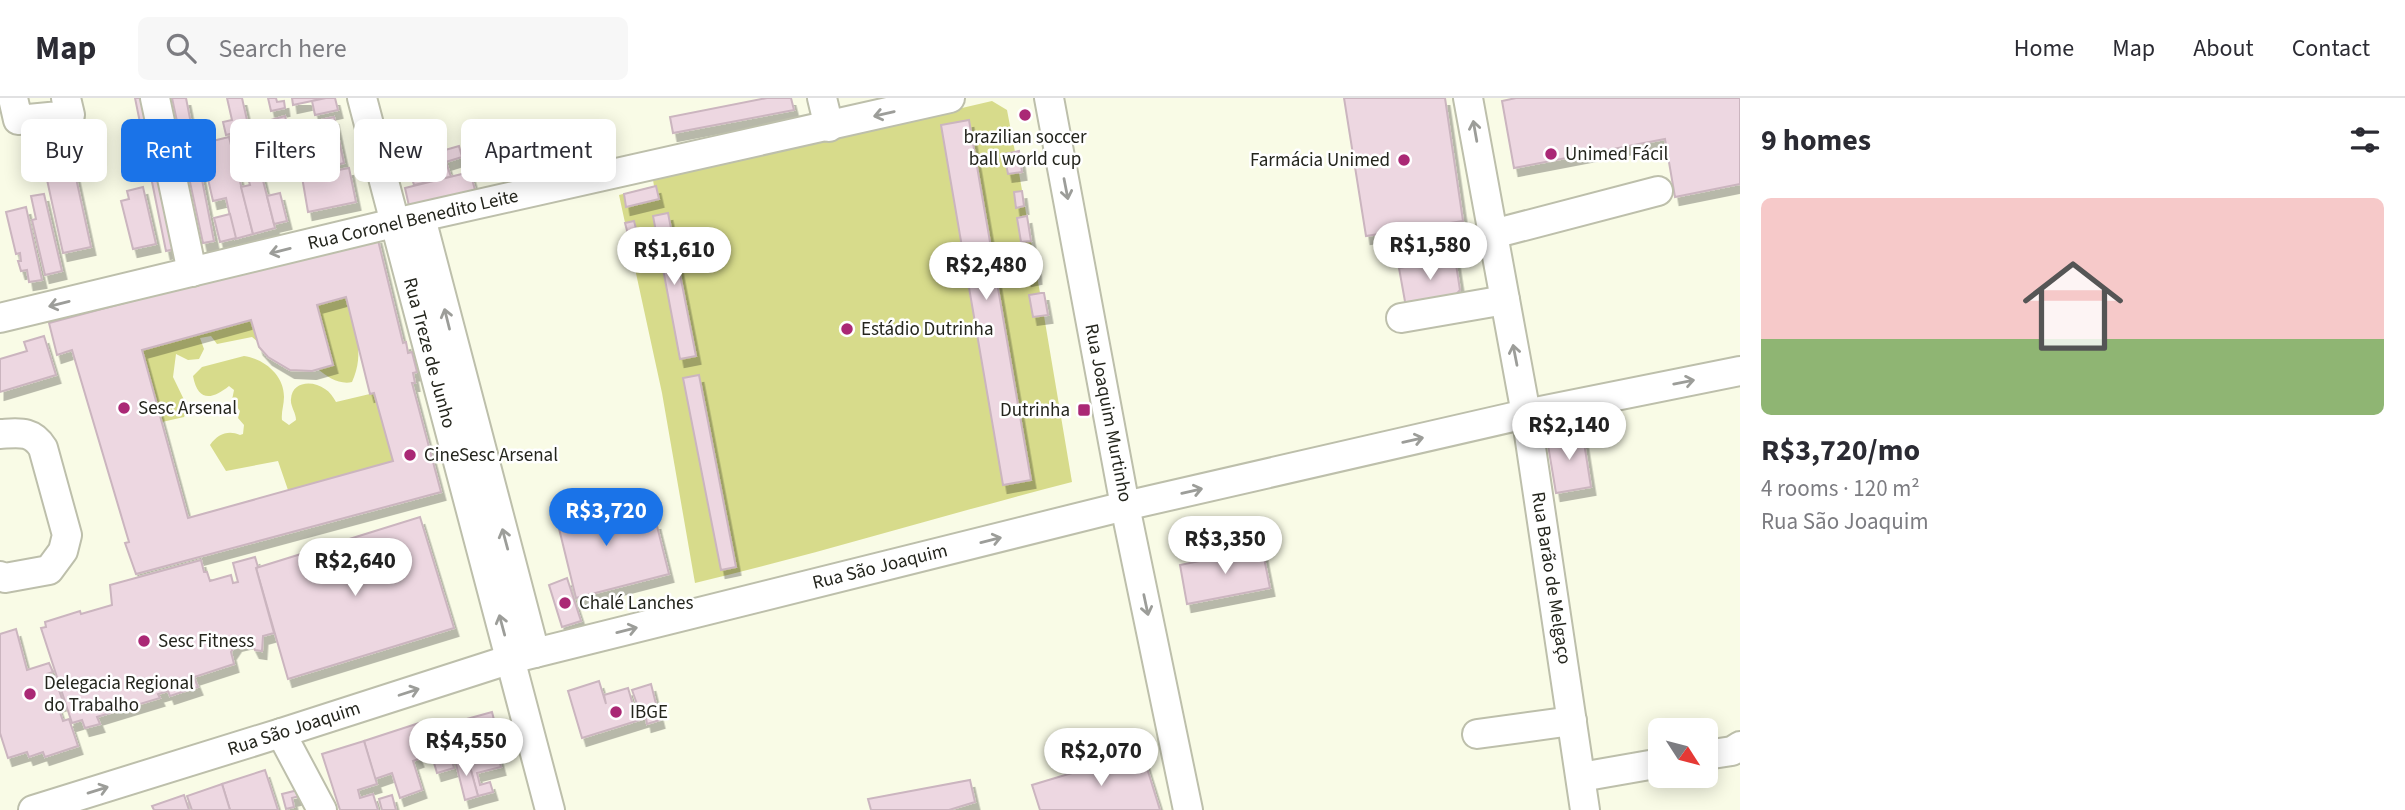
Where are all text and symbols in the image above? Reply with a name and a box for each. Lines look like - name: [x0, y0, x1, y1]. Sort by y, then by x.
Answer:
- search box: [138, 17, 628, 80]
- text: Map: [35, 25, 96, 72]
- icon: search: [162, 29, 200, 67]
- text: Search here: [218, 30, 347, 67]
- text: Home: [2014, 31, 2074, 66]
- text: Map: [2112, 31, 2155, 66]
- text: About: [2193, 31, 2254, 66]
- text: Contact: [2292, 31, 2370, 66]
- marker: brazilian soccer ball world cup: [1017, 107, 1033, 123]
- one-way arrow: [873, 108, 896, 121]
- chip: Buy: [21, 119, 107, 182]
- chip: Rent: [121, 119, 216, 182]
- chip: Filters: [230, 119, 340, 182]
- chip: New: [354, 119, 447, 182]
- chip: Apartment: [461, 119, 616, 182]
- text: 9 homes: [1761, 119, 1871, 162]
- one-way arrow: [1467, 120, 1481, 143]
- icon: filters: [2346, 121, 2384, 159]
- place label: brazilian soccer ball world cup: [963, 124, 1087, 173]
- place label: Unimed Fácil: [1565, 141, 1669, 168]
- marker: Unimed Fácil: [1543, 146, 1559, 162]
- place label: Farmácia Unimed: [1250, 147, 1390, 174]
- marker: Farmácia Unimed: [1396, 152, 1412, 168]
- one-way arrow: [1060, 177, 1074, 200]
- street label: Rua Coronel Benedito Leite: [305, 183, 521, 257]
- pin: R$1,580: [1365, 222, 1495, 282]
- pin: R$1,610: [609, 228, 739, 287]
- text: R$1,580: [1389, 228, 1471, 261]
- text: R$1,610: [633, 233, 715, 266]
- pin: R$2,480: [921, 242, 1051, 302]
- icon: home: [2010, 243, 2136, 369]
- one-way arrow: [269, 245, 292, 258]
- text: R$2,480: [945, 248, 1027, 281]
- street label: Rua Treze de Junho: [396, 275, 462, 431]
- one-way arrow: [48, 298, 71, 311]
- one-way arrow: [440, 309, 453, 331]
- place label: Estádio Dutrinha: [861, 316, 994, 343]
- marker: Estádio Dutrinha: [839, 321, 855, 337]
- street label: Rua Joaquim Murtinho: [1077, 321, 1139, 505]
- one-way arrow: [1508, 344, 1521, 367]
- one-way arrow: [1672, 375, 1695, 389]
- place label: Sesc Arsenal: [138, 395, 237, 422]
- place label: Dutrinha: [1000, 397, 1070, 424]
- marker: Sesc Arsenal: [116, 400, 132, 416]
- marker: Dutrinha: [1076, 402, 1092, 418]
- pin: R$2,140: [1504, 402, 1634, 462]
- text: R$2,140: [1528, 408, 1610, 441]
- text: R$3,720/mo: [1761, 429, 1920, 472]
- one-way arrow: [1401, 433, 1424, 446]
- place label: CineSesc Arsenal: [424, 442, 558, 469]
- marker: CineSesc Arsenal: [402, 447, 418, 463]
- text: 4 rooms · 120 m²: [1761, 472, 1920, 505]
- one-way arrow: [1180, 484, 1203, 497]
- pin: R$3,720: [541, 489, 671, 548]
- street label: Rua Barão de Melgaço: [1524, 490, 1578, 666]
- text: R$3,720: [565, 494, 647, 527]
- text: Rua São Joaquim: [1761, 505, 1929, 538]
- pin: R$3,350: [1160, 517, 1290, 576]
- text: R$3,350: [1184, 522, 1266, 555]
- one-way arrow: [498, 528, 511, 551]
- one-way arrow: [979, 533, 1002, 546]
- street label: Rua São Joaquim: [810, 537, 950, 597]
- pin: R$2,640: [290, 538, 420, 598]
- text: R$2,640: [314, 544, 396, 577]
- place label: Chalé Lanches: [579, 590, 693, 617]
- one-way arrow: [1139, 593, 1153, 616]
- marker: Chalé Lanches: [557, 595, 573, 611]
- one-way arrow: [495, 615, 508, 637]
- one-way arrow: [615, 623, 638, 636]
- place label: Sesc Fitness: [158, 628, 254, 655]
- marker: Sesc Fitness: [136, 633, 152, 649]
- place label: Delegacia Regional do Trabalho: [44, 670, 194, 719]
- one-way arrow: [397, 685, 419, 697]
- marker: Delegacia Regional do Trabalho: [22, 686, 38, 702]
- street label: Rua São Joaquim: [224, 695, 364, 763]
- place label: IBGE: [630, 699, 668, 726]
- marker: IBGE: [608, 704, 624, 720]
- pin: R$4,550: [401, 718, 531, 778]
- north arrow: [1648, 718, 1718, 788]
- map controls: [1648, 718, 1718, 788]
- text: R$4,550: [425, 724, 507, 757]
- pin: R$2,070: [1036, 728, 1166, 788]
- text: R$2,070: [1060, 734, 1142, 767]
- one-way arrow: [87, 783, 109, 795]

